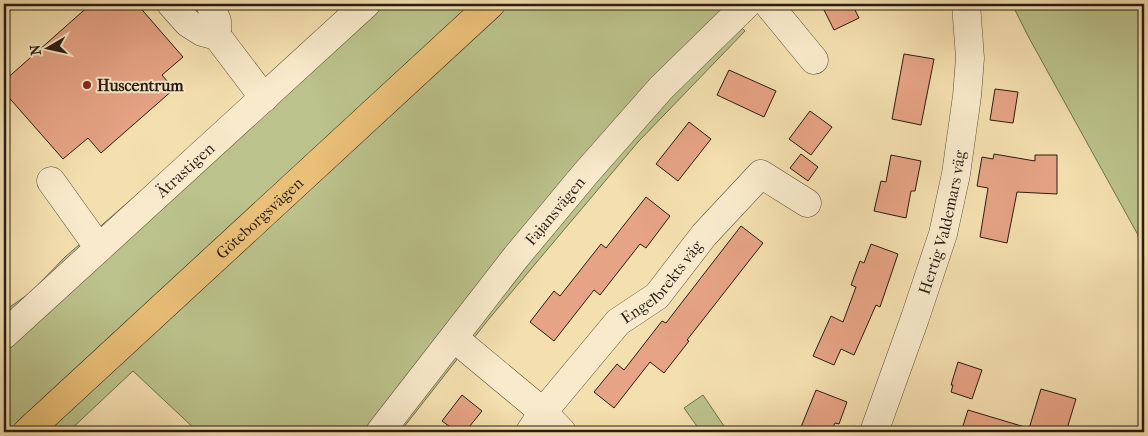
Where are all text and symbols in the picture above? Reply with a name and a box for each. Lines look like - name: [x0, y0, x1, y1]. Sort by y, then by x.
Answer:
- north arrow: [22, 22, 72, 72]
- text: N: [26, 43, 45, 57]
- place label: Huscentrum: [97, 76, 184, 95]
- marker: Huscentrum: [81, 79, 93, 91]
- street label: Ätrastigen: [151, 138, 218, 202]
- street label: Hertig Valdemars väg: [914, 148, 969, 297]
- street label: Göteborgsvägen: [212, 172, 307, 263]
- street label: Fajansvägen: [521, 172, 589, 249]
- street label: Engelbrekts väg: [617, 236, 706, 327]

